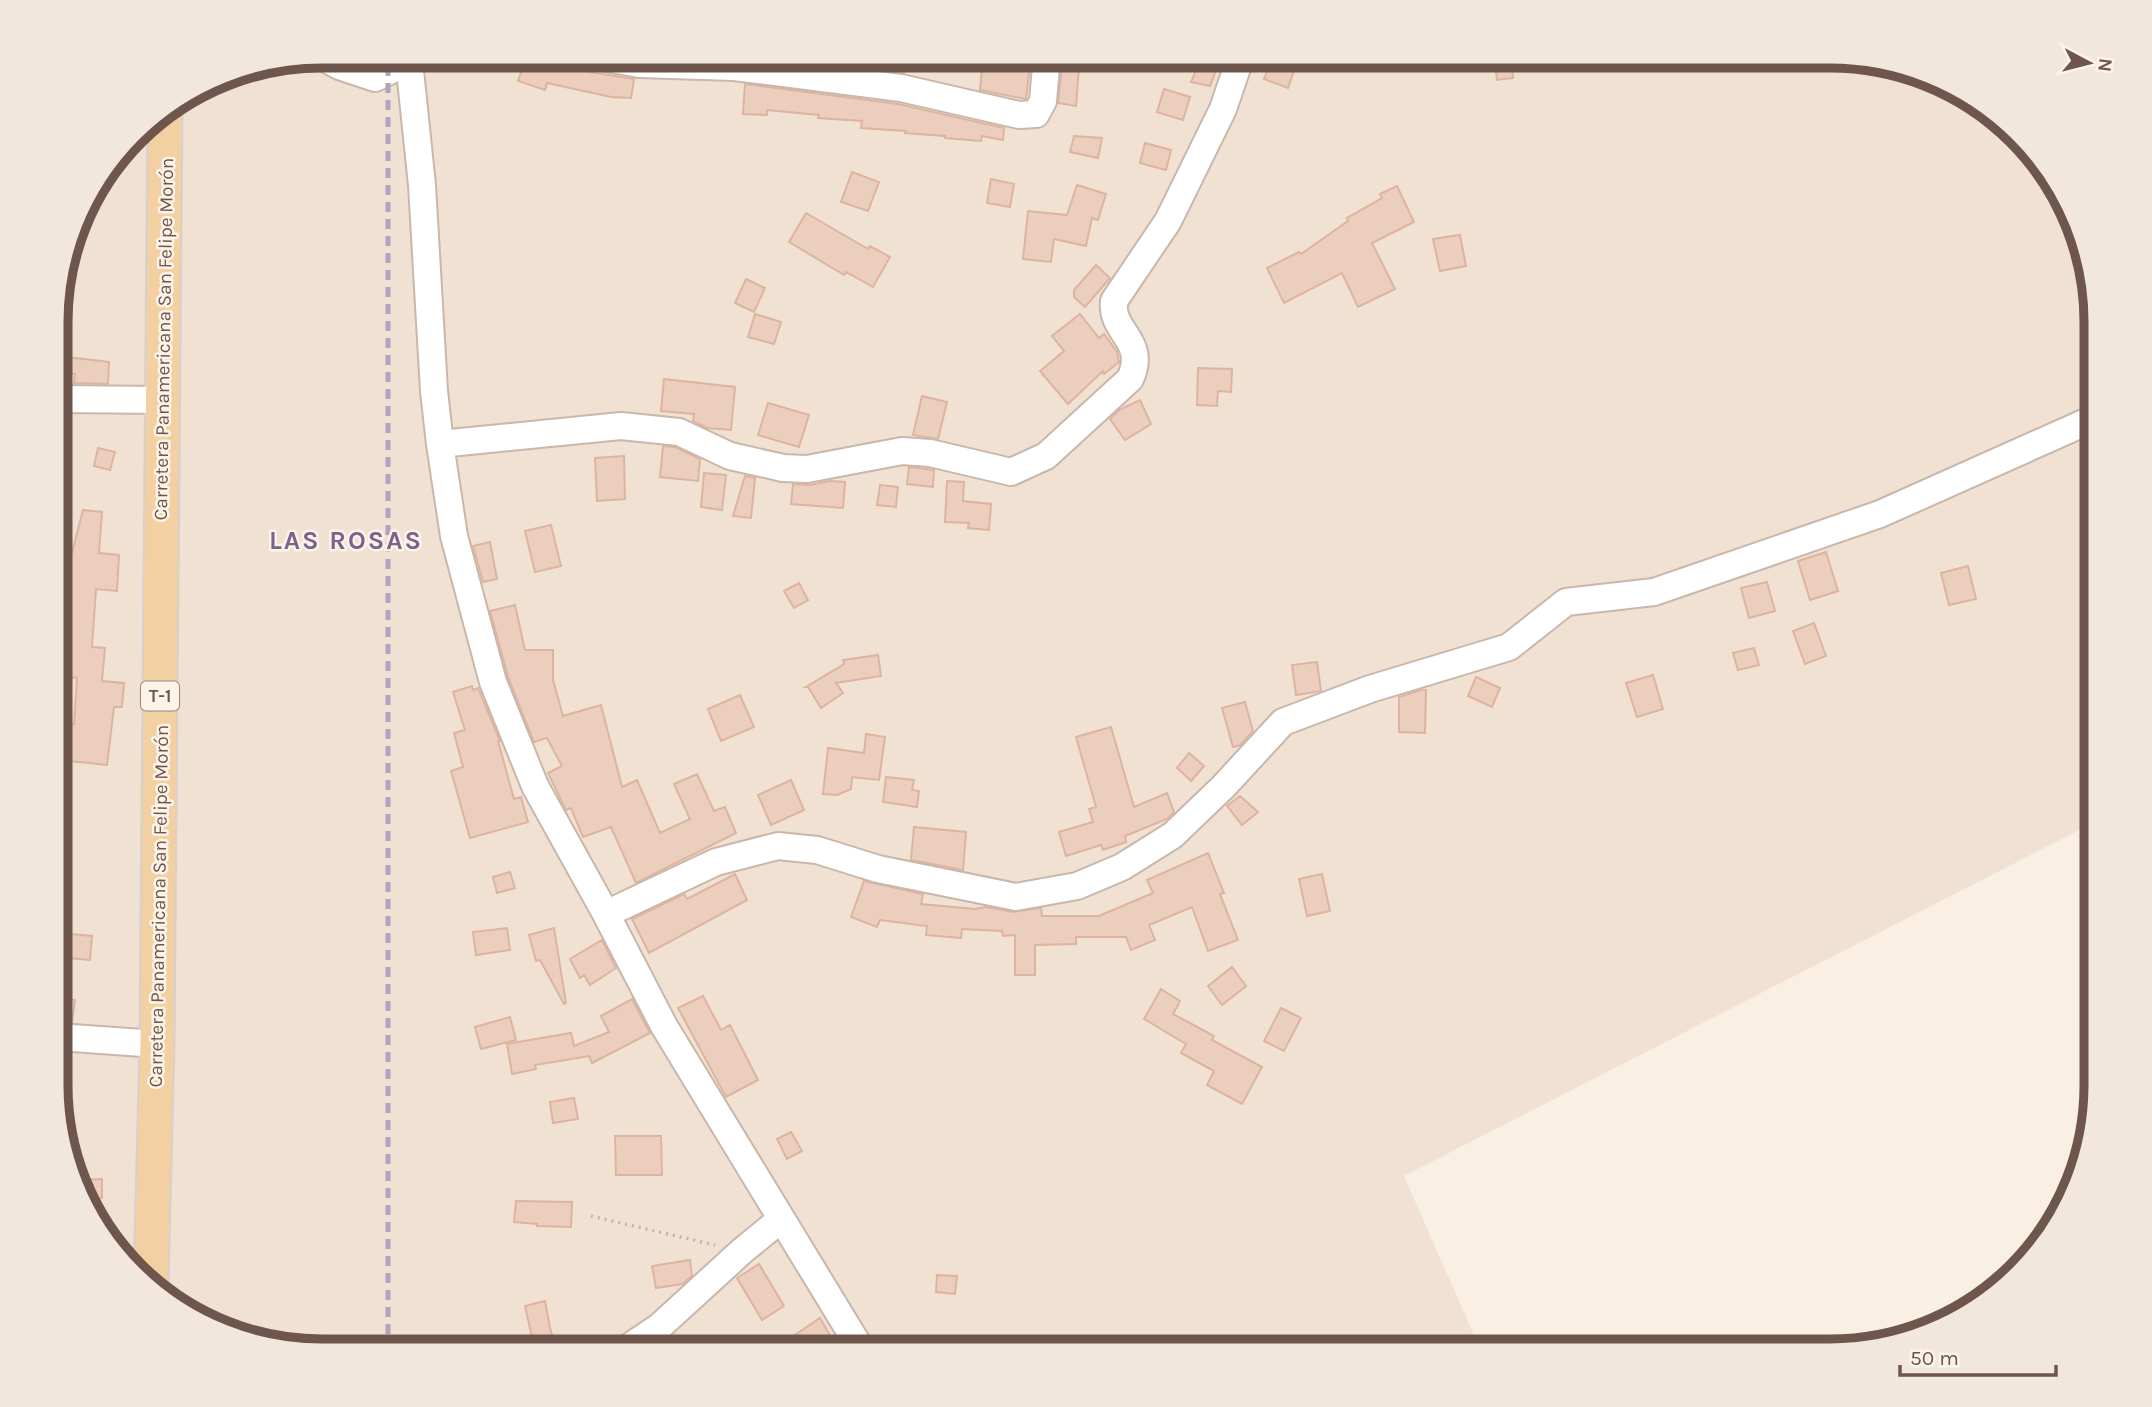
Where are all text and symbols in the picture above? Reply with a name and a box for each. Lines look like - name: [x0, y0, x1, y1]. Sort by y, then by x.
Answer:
- north arrow: [2054, 28, 2124, 98]
- text: N: [2093, 57, 2117, 73]
- street label: Carretera Panamericana San Felipe Morón: [150, 158, 178, 521]
- district label: LAS ROSAS: [269, 525, 423, 556]
- road number: T-1: [141, 682, 179, 710]
- street label: Carretera Panamericana San Felipe Morón: [145, 725, 173, 1088]
- scale bar: [1900, 1334, 2056, 1378]
- text: 50 m: [1910, 1346, 1959, 1370]

